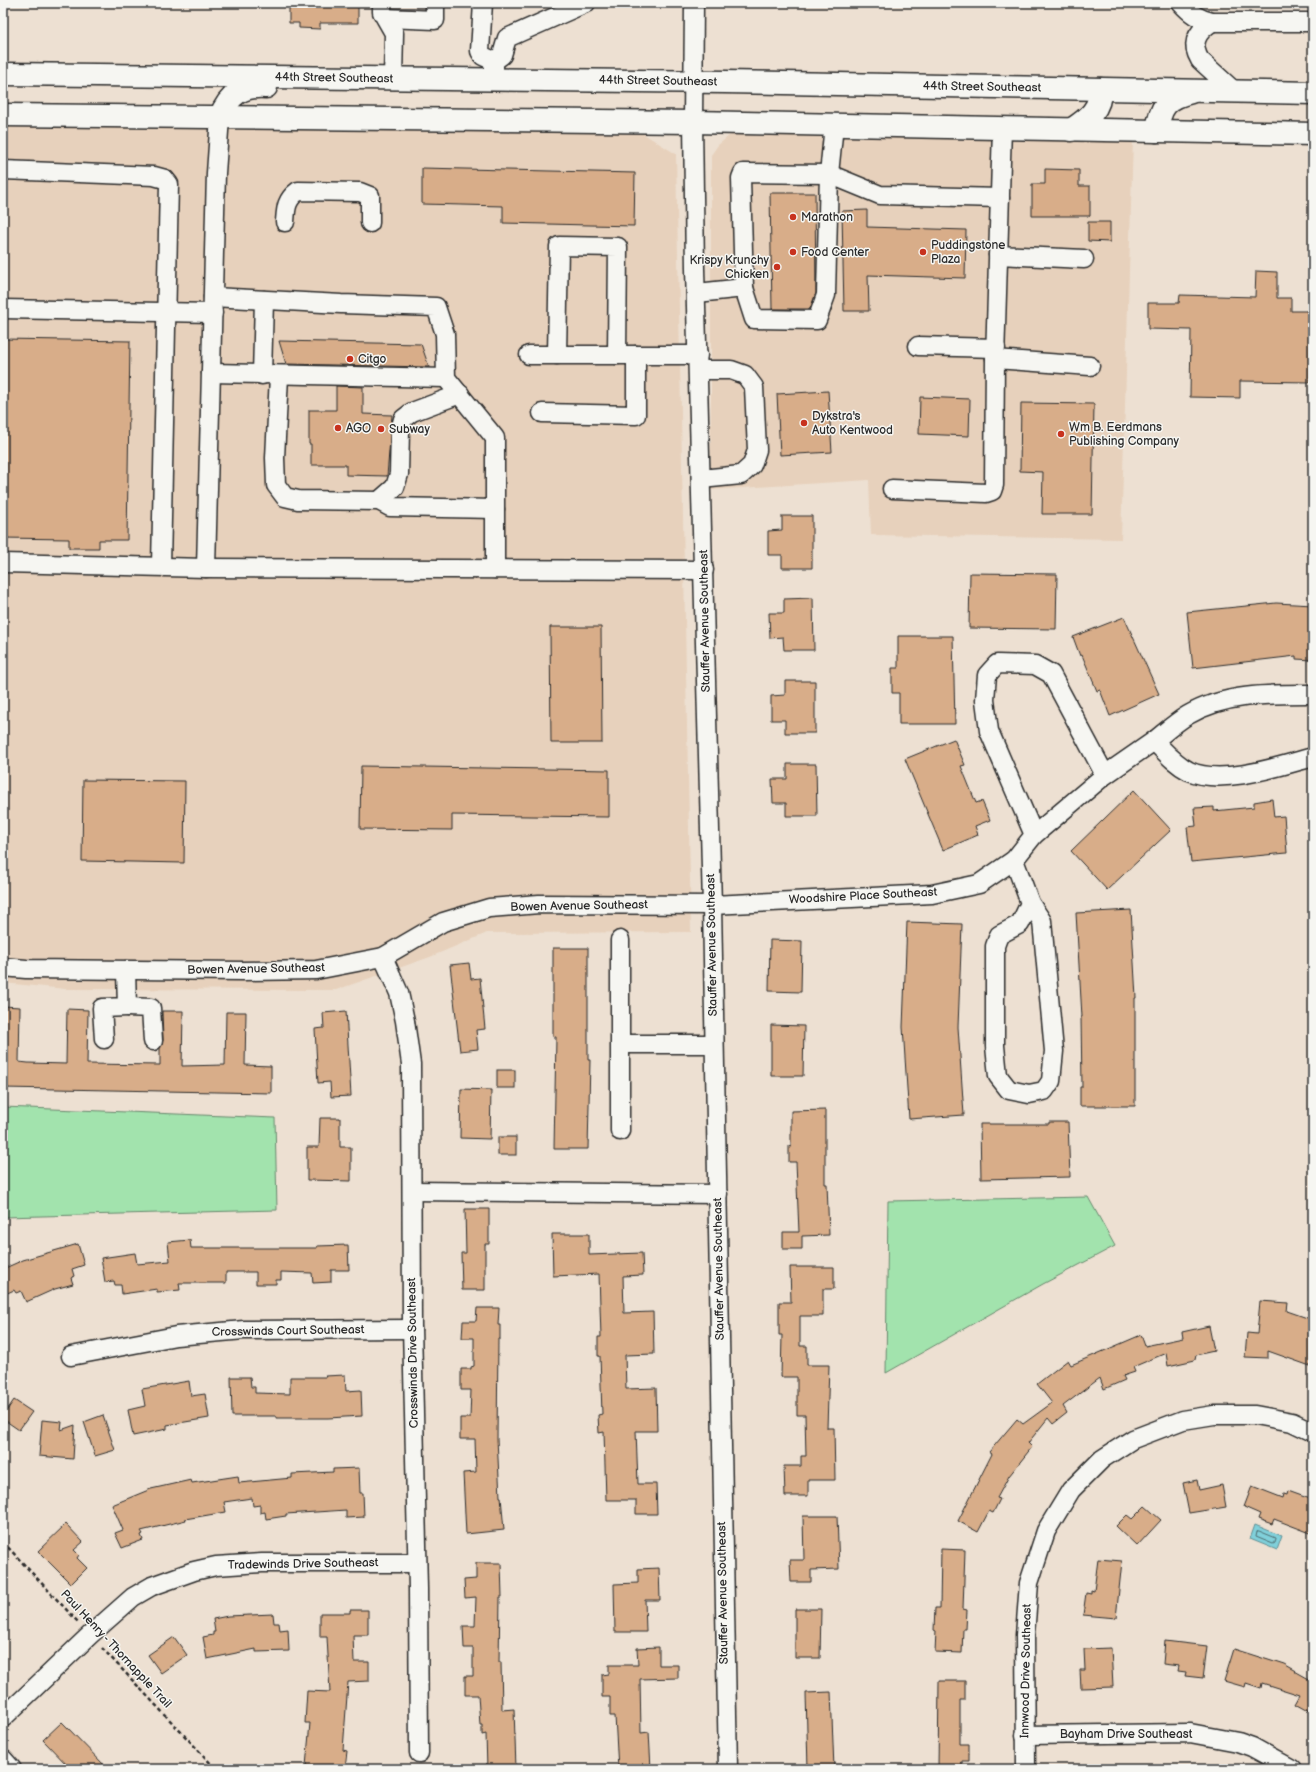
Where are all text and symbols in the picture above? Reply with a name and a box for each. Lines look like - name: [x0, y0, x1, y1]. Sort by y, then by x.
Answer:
- street label: 44th Street Southeast: [275, 69, 394, 87]
- street label: 44th Street Southeast: [599, 72, 718, 90]
- street label: 44th Street Southeast: [923, 78, 1042, 96]
- place label: Marathon: [801, 210, 853, 225]
- marker: Marathon: [788, 212, 798, 222]
- place label: Puddingstone Plaza: [931, 238, 1005, 267]
- place label: Food Center: [801, 245, 869, 260]
- marker: Food Center: [788, 247, 798, 257]
- marker: Puddingstone Plaza: [918, 247, 928, 257]
- place label: Krispy Krunchy Chicken: [690, 253, 770, 282]
- marker: Krispy Krunchy Chicken: [772, 262, 782, 272]
- place label: Citgo: [358, 352, 387, 367]
- marker: Citgo: [345, 354, 355, 364]
- place label: Dykstra's Auto Kentwood: [812, 409, 893, 438]
- marker: Dykstra's Auto Kentwood: [799, 418, 809, 428]
- place label: Wm B. Eerdmans Publishing Company: [1069, 420, 1180, 449]
- place label: AGO: [346, 421, 371, 436]
- place label: Subway: [389, 422, 430, 437]
- marker: AGO: [333, 423, 343, 433]
- marker: Subway: [376, 424, 386, 434]
- marker: Wm B. Eerdmans Publishing Company: [1056, 429, 1066, 439]
- street label: Stauffer Avenue Southeast: [696, 549, 714, 692]
- street label: Stauffer Avenue Southeast: [703, 873, 721, 1016]
- street label: Woodshire Place Southeast: [788, 885, 938, 907]
- street label: Bowen Avenue Southeast: [510, 897, 648, 915]
- street label: Bowen Avenue Southeast: [187, 960, 325, 978]
- street label: Stauffer Avenue Southeast: [710, 1197, 728, 1340]
- street label: Crosswinds Drive Southeast: [404, 1277, 422, 1428]
- street label: Crosswinds Court Southeast: [212, 1322, 365, 1340]
- street label: Stauffer Avenue Southeast: [714, 1521, 732, 1664]
- street label: Tradewinds Drive Southeast: [227, 1555, 379, 1573]
- street label: Paul Henry - Thornapple Trail: [57, 1587, 175, 1711]
- street label: Innwood Drive Southeast: [1017, 1603, 1035, 1738]
- street label: Bayham Drive Southeast: [1060, 1727, 1193, 1742]

